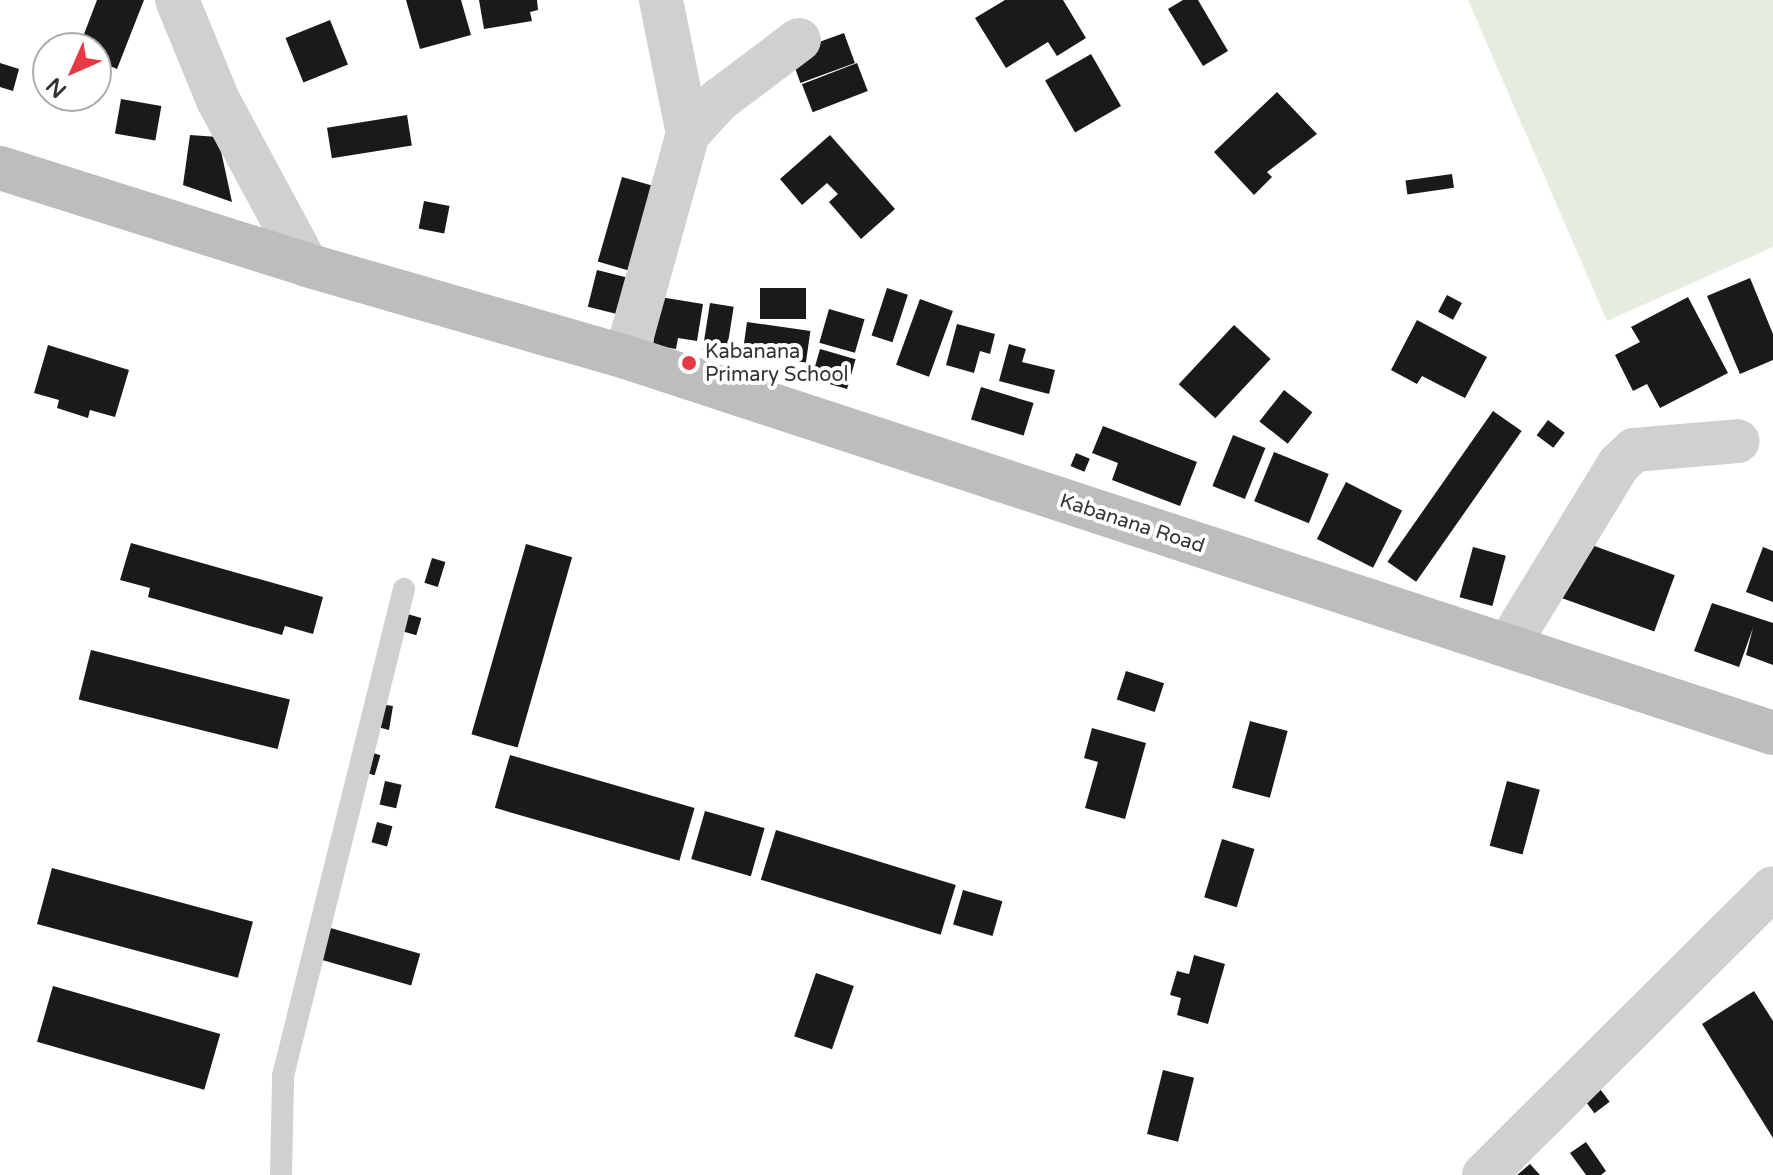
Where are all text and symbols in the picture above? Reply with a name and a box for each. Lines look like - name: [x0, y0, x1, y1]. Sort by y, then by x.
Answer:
- north arrow: [32, 32, 112, 112]
- text: N: [41, 72, 72, 103]
- place label: Kabanana Primary School: [705, 340, 849, 387]
- marker: Kabanana Primary School: [680, 354, 698, 372]
- street label: Kabanana Road: [1057, 489, 1207, 559]

